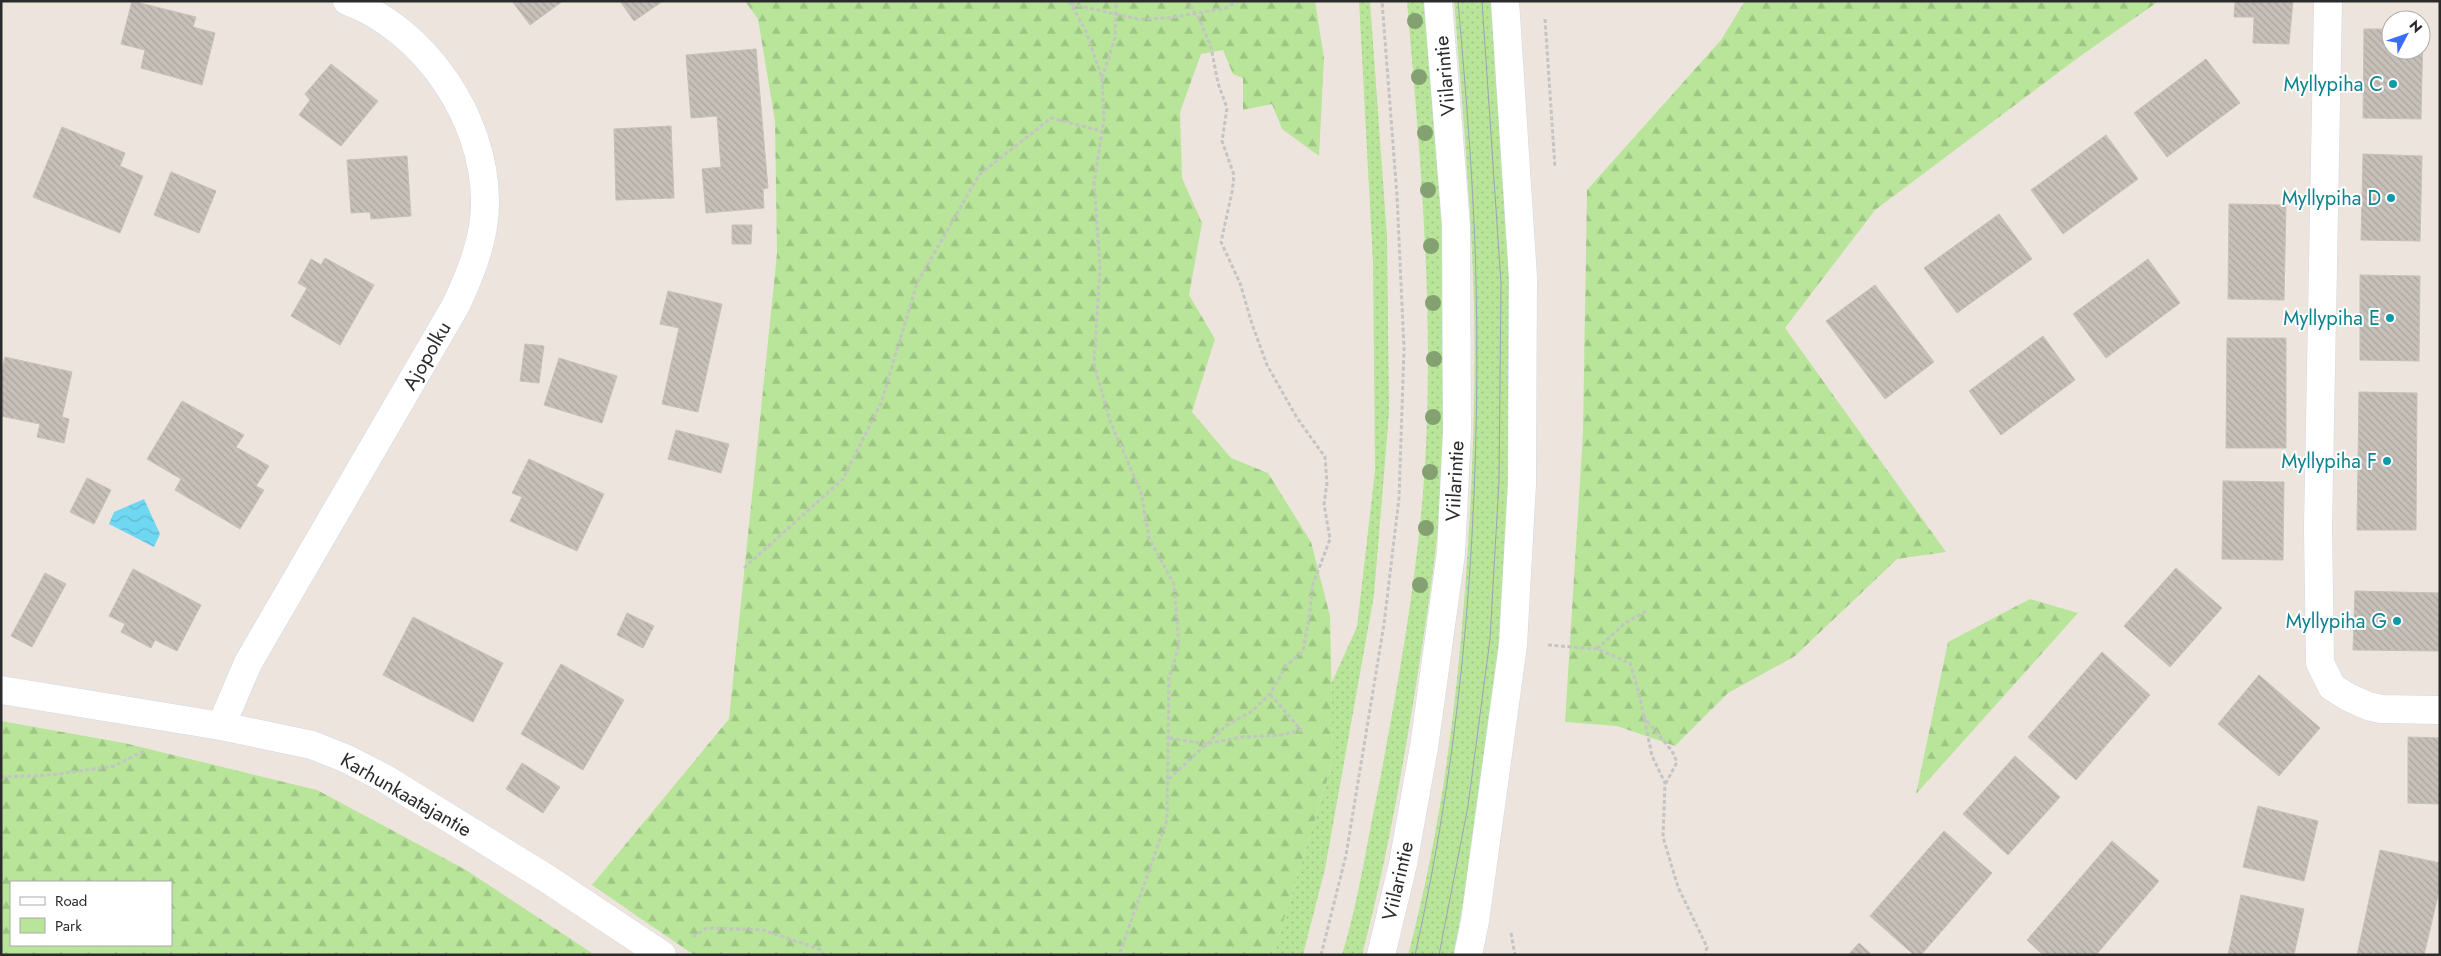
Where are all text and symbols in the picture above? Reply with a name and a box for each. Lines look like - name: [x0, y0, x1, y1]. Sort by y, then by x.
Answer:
- north arrow: [2381, 10, 2431, 60]
- text: N: [2405, 16, 2427, 37]
- street label: Viilarintie: [1427, 35, 1463, 117]
- place label: Myllypiha C: [2284, 70, 2383, 99]
- marker: Myllypiha C: [2387, 78, 2399, 90]
- place label: Myllypiha D: [2282, 184, 2381, 213]
- marker: Myllypiha D: [2385, 192, 2397, 204]
- place label: Myllypiha E: [2283, 304, 2380, 333]
- marker: Myllypiha E: [2384, 312, 2396, 324]
- street label: Ajopolku: [396, 316, 458, 396]
- street label: Viilarintie: [1438, 440, 1472, 522]
- place label: Myllypiha F: [2281, 447, 2377, 476]
- marker: Myllypiha F: [2381, 455, 2393, 467]
- place label: Myllypiha G: [2286, 607, 2387, 636]
- marker: Myllypiha G: [2391, 615, 2403, 627]
- street label: Karhunkaatajantie: [335, 746, 477, 844]
- street label: Viilarintie: [1375, 838, 1421, 924]
- legend: [10, 881, 172, 946]
- text: Road: [55, 890, 87, 912]
- text: Park: [55, 915, 82, 937]

